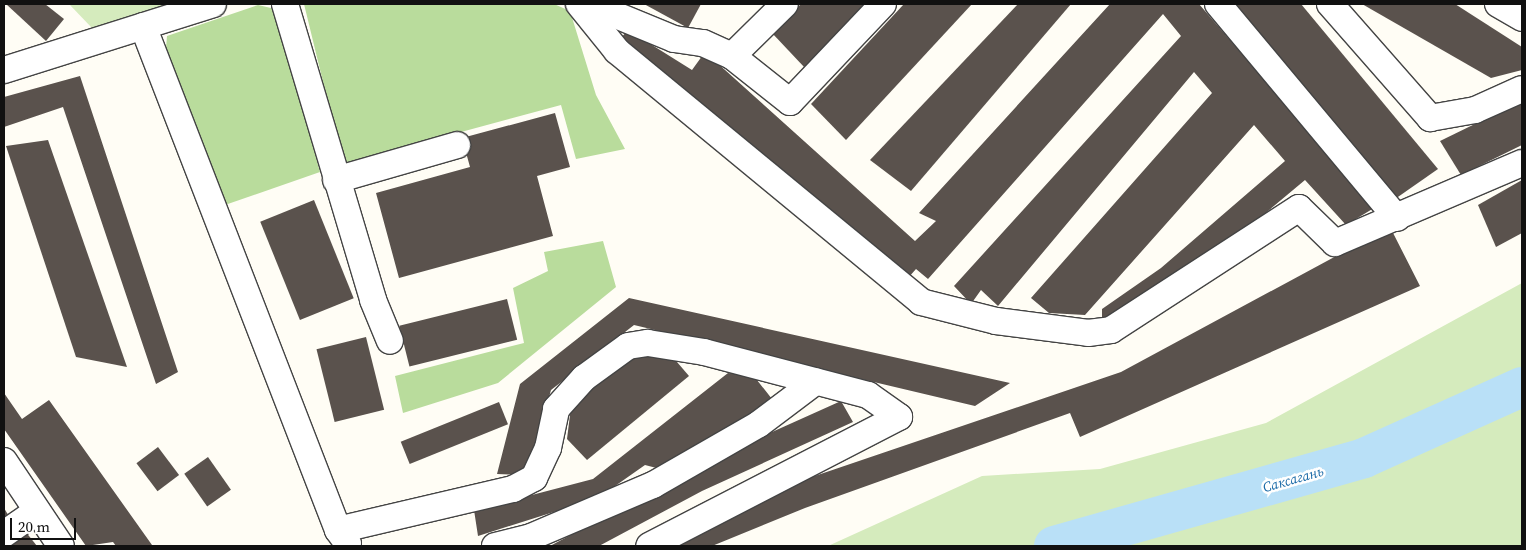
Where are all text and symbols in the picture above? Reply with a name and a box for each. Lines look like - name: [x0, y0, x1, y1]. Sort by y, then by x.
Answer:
- water label: Саксагань: [1261, 462, 1325, 496]
- scale bar: [12, 508, 79, 540]
- text: 20 m: [18, 516, 50, 537]

